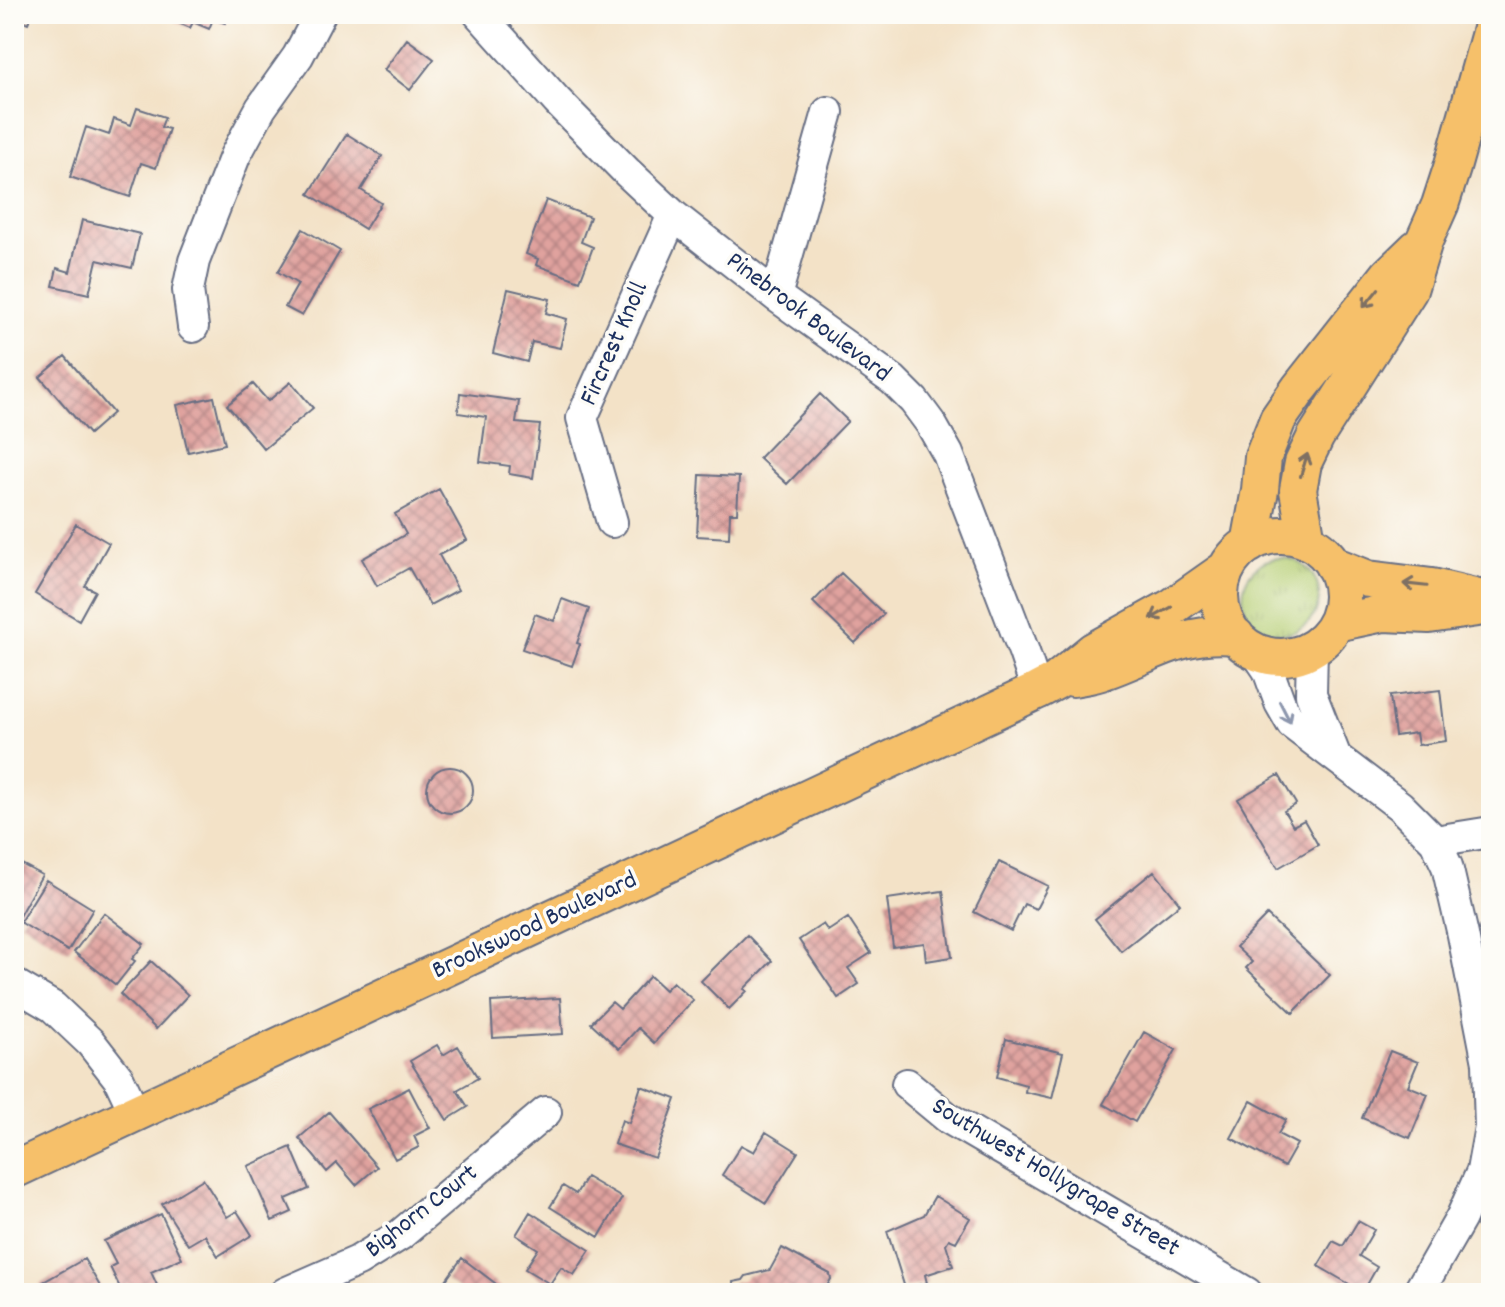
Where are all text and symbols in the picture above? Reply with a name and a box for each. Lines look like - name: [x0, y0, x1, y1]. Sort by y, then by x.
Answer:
- street label: Pinebrook Boulevard: [718, 244, 898, 392]
- street label: Fircrest Knoll: [571, 276, 659, 412]
- one-way arrow: [1362, 288, 1380, 308]
- one-way arrow: [1298, 453, 1312, 478]
- one-way arrow: [1402, 577, 1429, 592]
- one-way arrow: [1150, 605, 1173, 621]
- one-way arrow: [1278, 700, 1294, 723]
- street label: Brookswood Boulevard: [426, 862, 644, 990]
- street label: Southwest Hollygrape Street: [924, 1089, 1187, 1267]
- street label: Bighorn Court: [358, 1156, 487, 1268]

